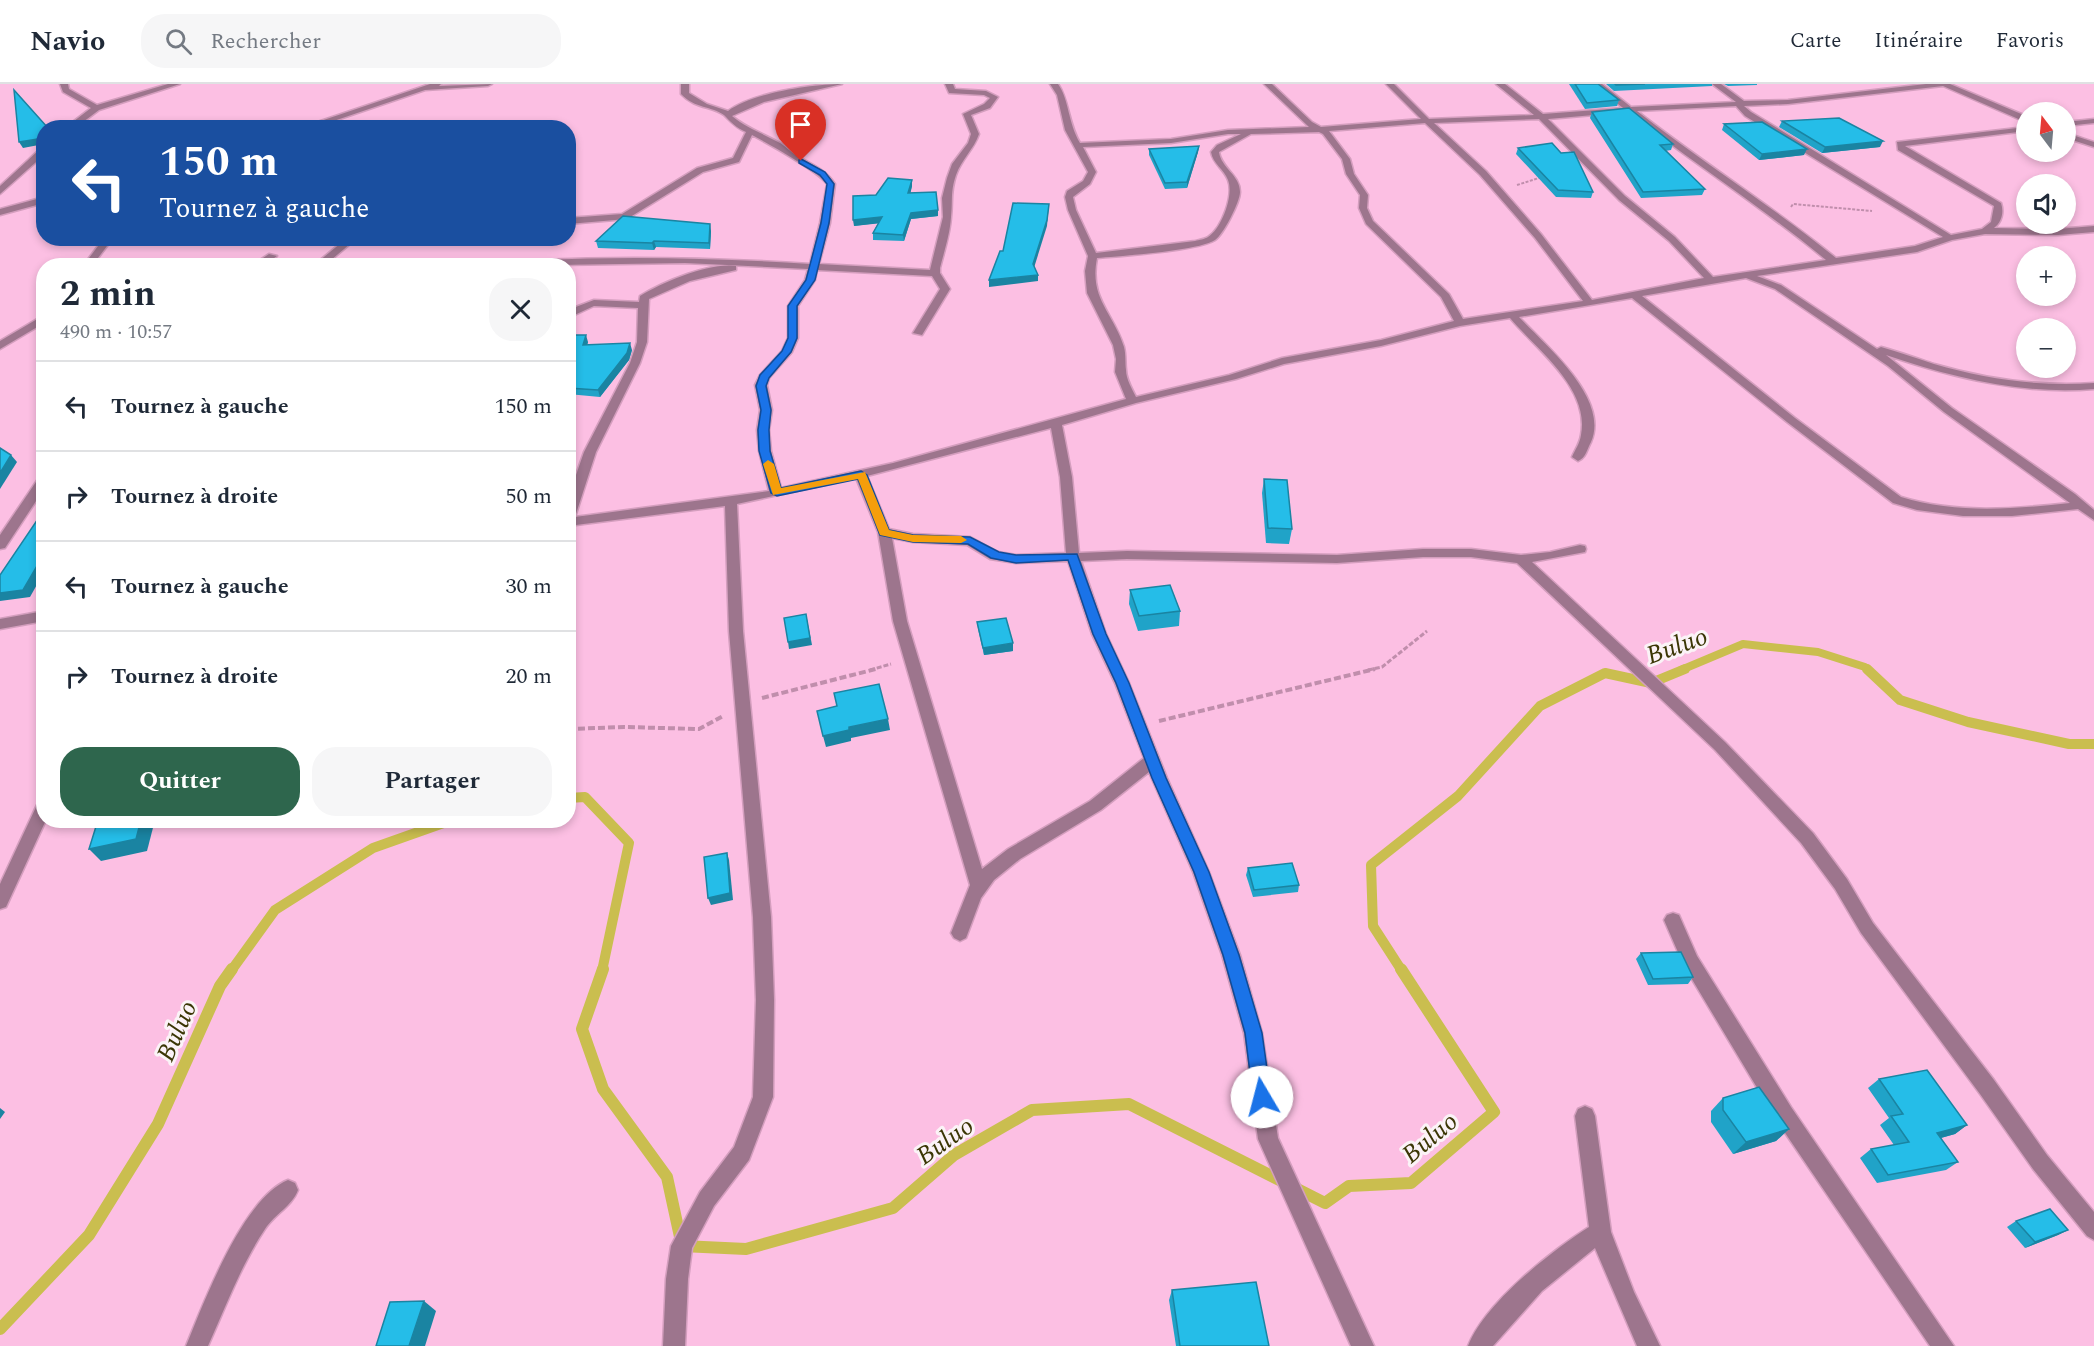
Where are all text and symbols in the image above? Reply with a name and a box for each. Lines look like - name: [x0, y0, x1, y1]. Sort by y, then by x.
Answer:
- search box: [141, 14, 561, 68]
- text: Navio: [30, 20, 105, 63]
- icon: search: [162, 25, 195, 58]
- text: Rechercher: [210, 25, 321, 58]
- text: Carte: [1790, 25, 1841, 57]
- text: Itinéraire: [1874, 25, 1963, 57]
- text: Favoris: [1996, 25, 2064, 57]
- pin: [775, 99, 826, 161]
- north arrow: [2016, 102, 2076, 162]
- map controls: [2016, 102, 2076, 378]
- icon: arrive: [784, 108, 817, 141]
- text: 150 m: [159, 131, 278, 194]
- icon: left: [60, 144, 138, 222]
- button: sound: [2016, 174, 2076, 234]
- text: Tournez à gauche: [159, 188, 369, 230]
- button: +: [2016, 246, 2076, 306]
- text: 2 min: [60, 267, 156, 322]
- button: close: [489, 278, 552, 341]
- text: 490 m · 10:57: [60, 317, 172, 347]
- button: −: [2016, 318, 2076, 378]
- icon: left: [60, 390, 93, 423]
- text: Tournez à gauche: [111, 390, 289, 423]
- text: 150 m: [495, 390, 552, 423]
- icon: right: [60, 480, 93, 513]
- text: Tournez à droite: [111, 480, 278, 513]
- text: 50 m: [506, 480, 552, 513]
- icon: left: [60, 570, 93, 603]
- text: Tournez à gauche: [111, 570, 289, 603]
- text: 30 m: [506, 570, 552, 603]
- water label: Buluo: [1640, 616, 1714, 676]
- icon: right: [60, 660, 93, 693]
- text: Tournez à droite: [111, 660, 278, 693]
- text: 20 m: [506, 660, 552, 693]
- button: Quitter: [60, 747, 300, 816]
- button: Partager: [312, 747, 552, 816]
- water label: Buluo: [146, 994, 208, 1068]
- position arrow: [1230, 1065, 1294, 1129]
- water label: Buluo: [1393, 1102, 1467, 1174]
- water label: Buluo: [908, 1106, 982, 1176]

